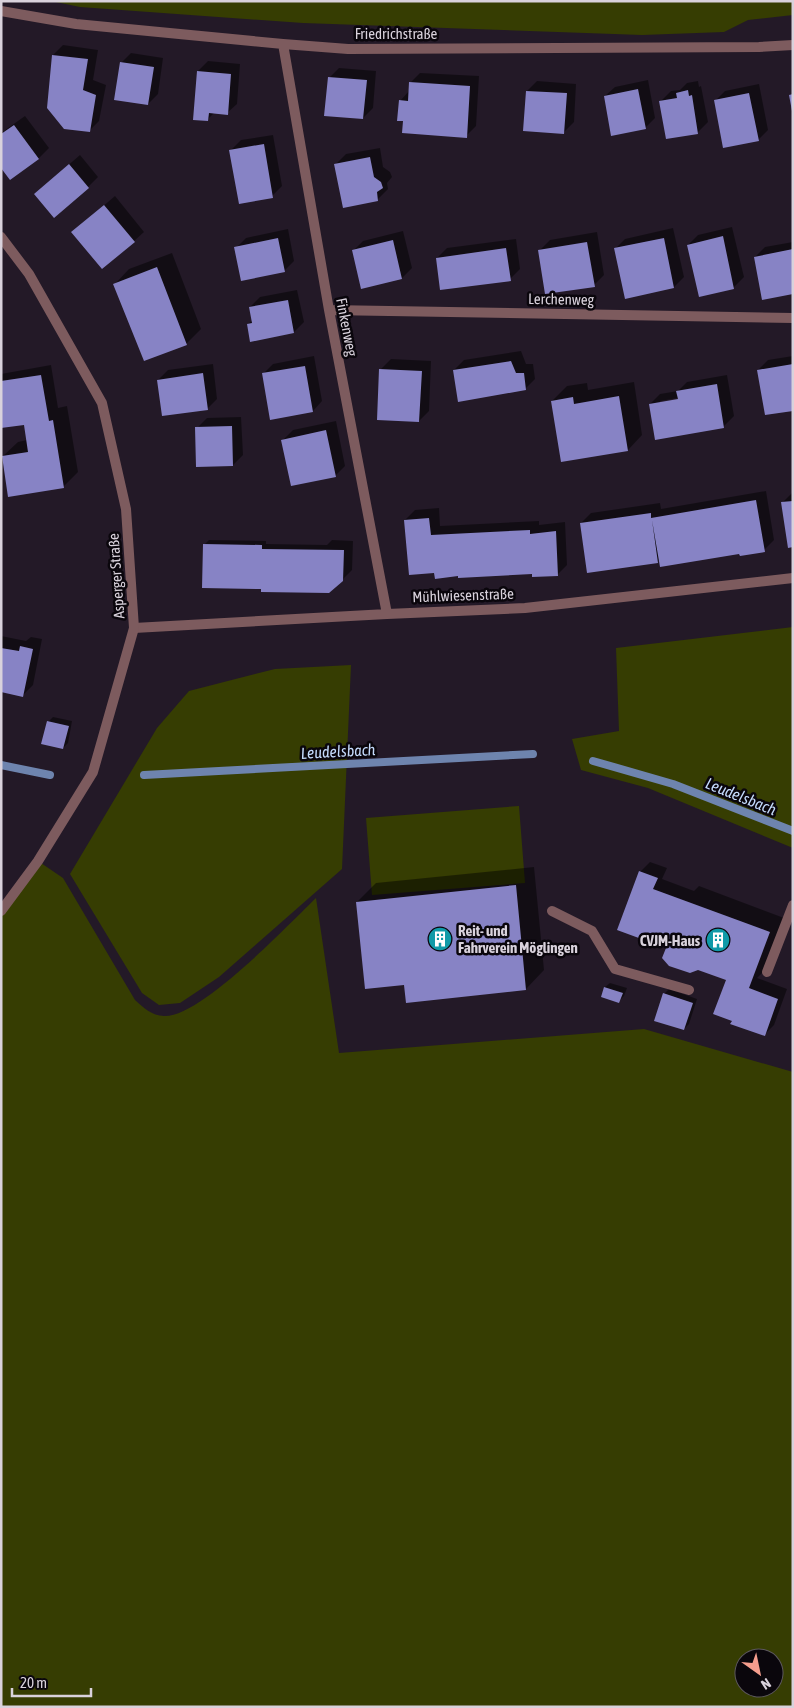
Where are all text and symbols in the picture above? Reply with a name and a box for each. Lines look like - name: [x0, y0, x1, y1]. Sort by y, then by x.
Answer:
- street label: Friedrichstraße: [355, 25, 438, 42]
- street label: Lerchenweg: [528, 290, 595, 308]
- street label: Finkenweg: [333, 296, 361, 358]
- street label: Asperger Straße: [105, 533, 127, 619]
- street label: Mühlwiesenstraße: [412, 585, 514, 605]
- water label: Leudelsbach: [300, 740, 376, 762]
- water label: Leudelsbach: [703, 774, 779, 818]
- place label: Reit- und Fahrverein Möglingen: [458, 922, 578, 956]
- building icon: Reit- und Fahrverein Möglingen: [427, 926, 453, 952]
- building icon: CVJM-Haus: [705, 927, 731, 953]
- place label: CVJM-Haus: [640, 932, 701, 949]
- north arrow: [734, 1648, 784, 1698]
- scale bar: [12, 1666, 91, 1698]
- text: 20 m: [20, 1674, 47, 1691]
- text: N: [758, 1675, 774, 1693]

